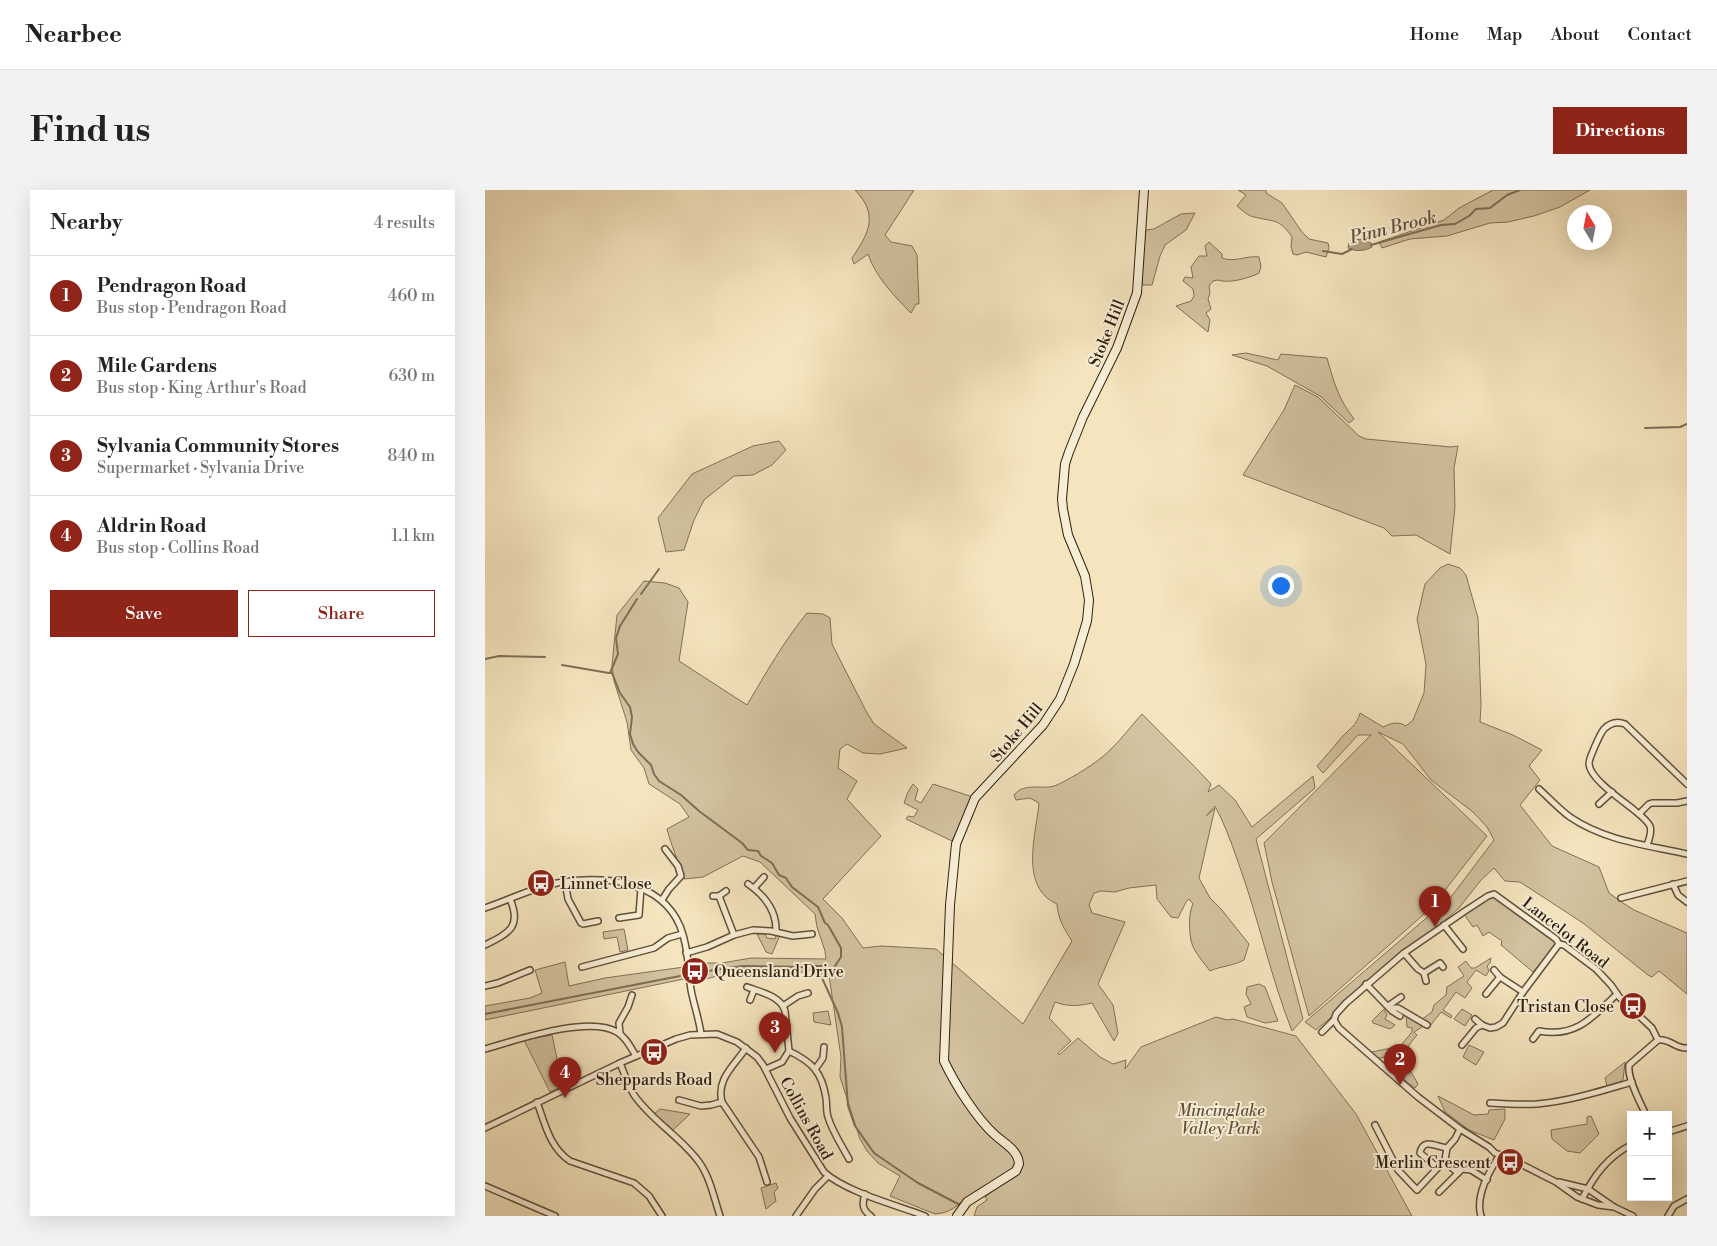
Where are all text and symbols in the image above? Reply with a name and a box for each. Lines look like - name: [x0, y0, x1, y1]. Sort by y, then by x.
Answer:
- text: Nearbee: [25, 20, 122, 50]
- text: Home: [1410, 23, 1459, 46]
- text: Map: [1487, 23, 1523, 46]
- text: About: [1551, 23, 1600, 46]
- text: Contact: [1628, 23, 1692, 46]
- button: Directions: [1553, 107, 1687, 154]
- text: Find us: [30, 109, 150, 152]
- north arrow: [1567, 205, 1612, 250]
- water label: Pinn Brook: [1346, 206, 1439, 250]
- text: Nearby: [50, 210, 123, 236]
- text: 4 results: [374, 213, 435, 233]
- text: Pendragon Road: [97, 274, 247, 298]
- text: 1: [62, 286, 70, 306]
- text: 460 m: [388, 286, 435, 306]
- street label: Stoke Hill: [1084, 297, 1130, 370]
- text: Bus stop · Pendragon Road: [97, 298, 287, 318]
- text: Mile Gardens: [97, 354, 217, 378]
- text: 2: [61, 366, 71, 386]
- text: 630 m: [389, 366, 435, 386]
- text: Bus stop · King Arthur's Road: [97, 378, 307, 398]
- text: Sylvania Community Stores: [97, 434, 339, 458]
- text: 3: [61, 446, 71, 466]
- text: 840 m: [387, 446, 435, 466]
- text: Supermarket · Sylvania Drive: [97, 458, 304, 478]
- text: Aldrin Road: [97, 514, 207, 538]
- text: 4: [61, 526, 71, 546]
- text: 1.1 km: [391, 526, 435, 546]
- text: Bus stop · Collins Road: [97, 538, 259, 558]
- your location: [1268, 573, 1294, 599]
- button: Save: [50, 590, 238, 637]
- button: Share: [248, 590, 435, 637]
- street label: Stoke Hill: [986, 699, 1047, 766]
- bus stop icon: Linnet Close: [526, 868, 556, 898]
- place label: Linnet Close: [560, 874, 652, 894]
- pin: 1: [1419, 886, 1451, 927]
- street label: Lancelot Road: [1518, 893, 1613, 973]
- bus stop icon: Queensland Drive: [680, 956, 710, 986]
- place label: Queensland Drive: [714, 962, 844, 982]
- bus stop icon: Tristan Close: [1618, 991, 1648, 1021]
- place label: Tristan Close: [1517, 997, 1614, 1017]
- pin: 3: [759, 1012, 791, 1053]
- bus stop icon: Sheppards Road: [639, 1037, 669, 1067]
- pin: 2: [1384, 1044, 1416, 1085]
- pin: 4: [549, 1057, 581, 1098]
- place label: Sheppards Road: [596, 1070, 712, 1090]
- street label: Collins Road: [775, 1074, 837, 1163]
- park label: Mincinglake Valley Park: [1177, 1101, 1265, 1139]
- map controls: [1627, 1111, 1672, 1201]
- button: +: [1627, 1111, 1672, 1156]
- bus stop icon: Merlin Crescent: [1495, 1147, 1525, 1177]
- place label: Merlin Crescent: [1375, 1153, 1491, 1173]
- button: −: [1627, 1156, 1672, 1201]

